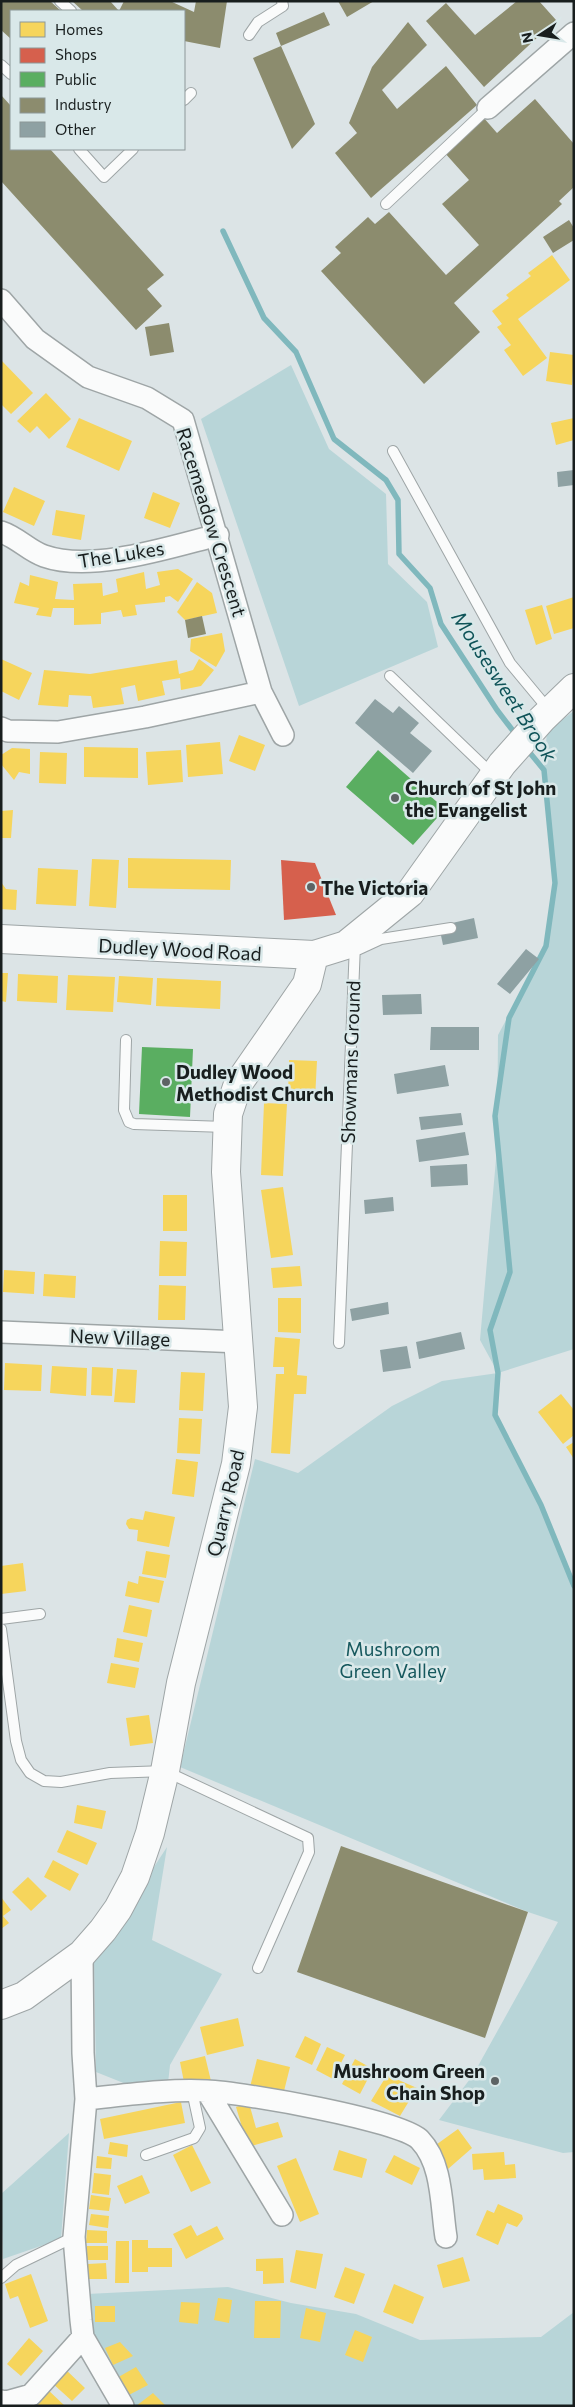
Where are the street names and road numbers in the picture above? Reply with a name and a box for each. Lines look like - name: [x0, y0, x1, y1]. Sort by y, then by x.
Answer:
- street label: Racemeadow Crescent: [172, 425, 252, 619]
- street label: The Lukes: [76, 536, 166, 572]
- street label: Dudley Wood Road: [98, 933, 262, 965]
- street label: Showmans Ground: [336, 980, 364, 1144]
- street label: New Village: [69, 1324, 171, 1350]
- street label: Quarry Road: [202, 1447, 248, 1559]

